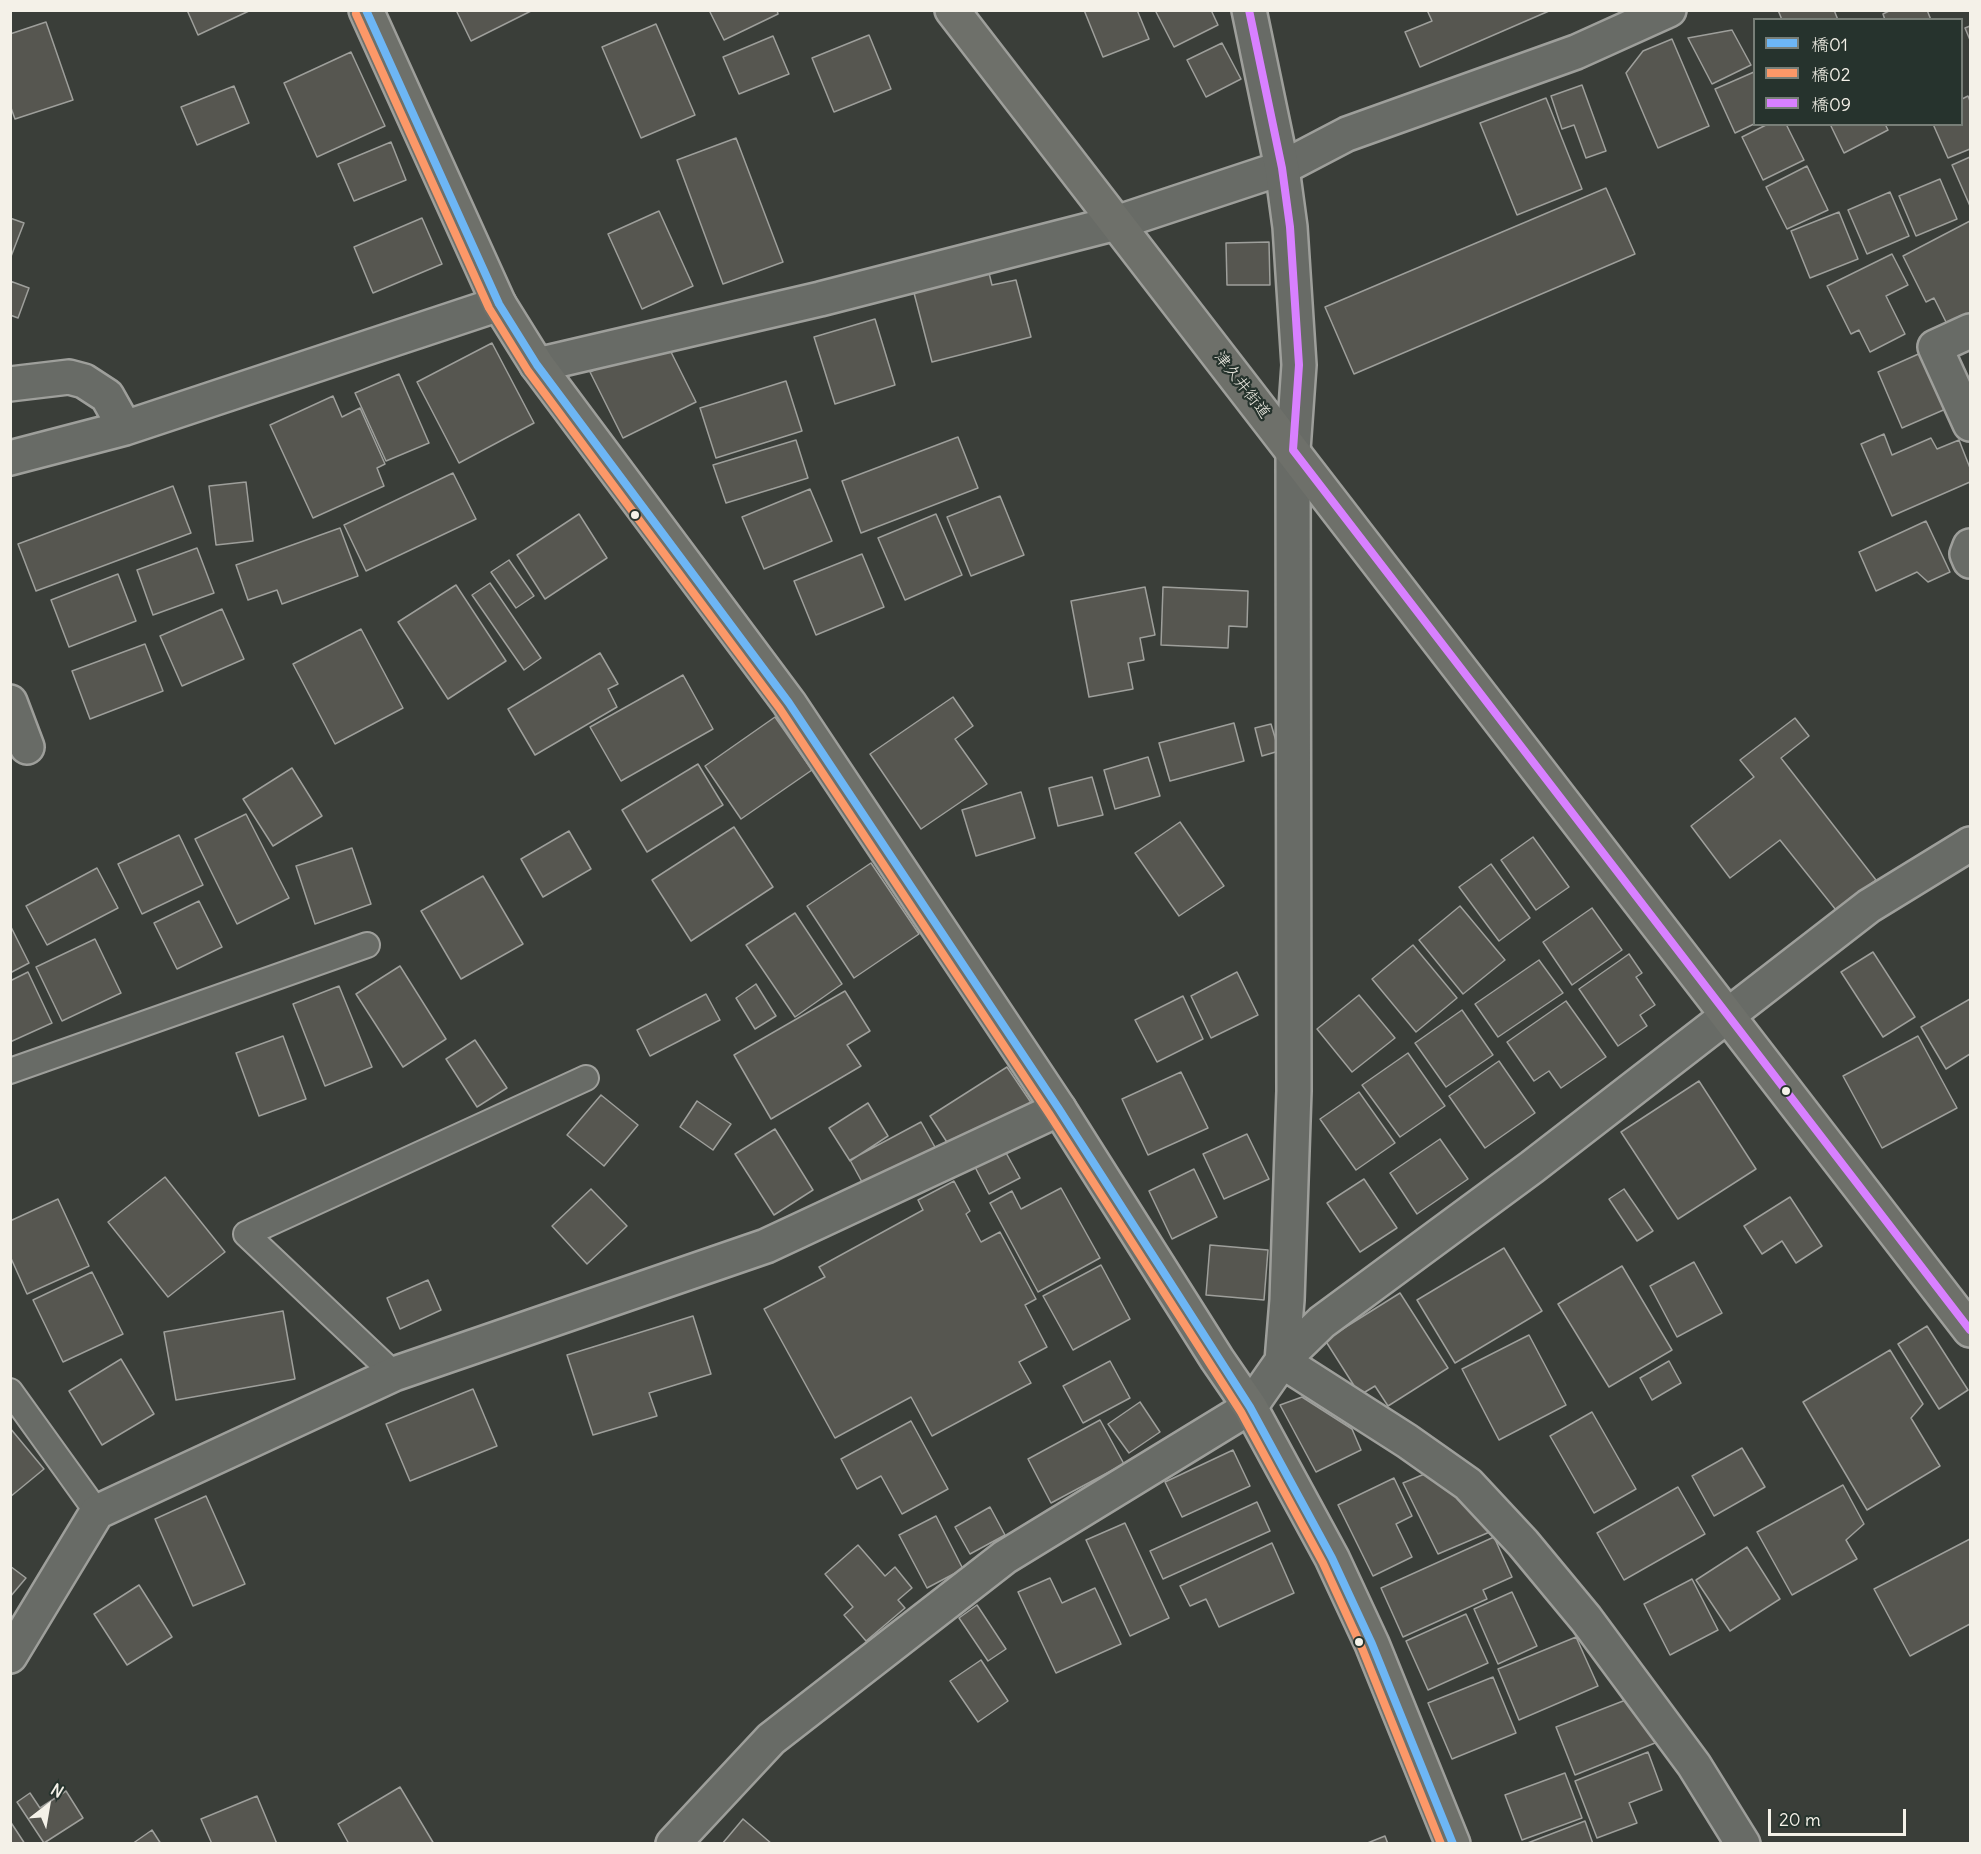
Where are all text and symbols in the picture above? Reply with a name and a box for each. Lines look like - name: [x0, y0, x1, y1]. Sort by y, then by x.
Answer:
- legend: [1753, 18, 1963, 126]
- text: 橋01: [1811, 33, 1848, 56]
- text: 橋02: [1811, 63, 1851, 86]
- text: 橋09: [1811, 93, 1851, 116]
- street label: 津久井街道: [1210, 348, 1274, 422]
- unlabelled marker: [629, 509, 641, 521]
- unlabelled marker: [1780, 1085, 1792, 1097]
- unlabelled marker: [1353, 1636, 1365, 1648]
- north arrow: [18, 1776, 78, 1836]
- text: N: [47, 1779, 67, 1802]
- scale bar: [1771, 1797, 1909, 1835]
- text: 20 m: [1779, 1808, 1821, 1831]

